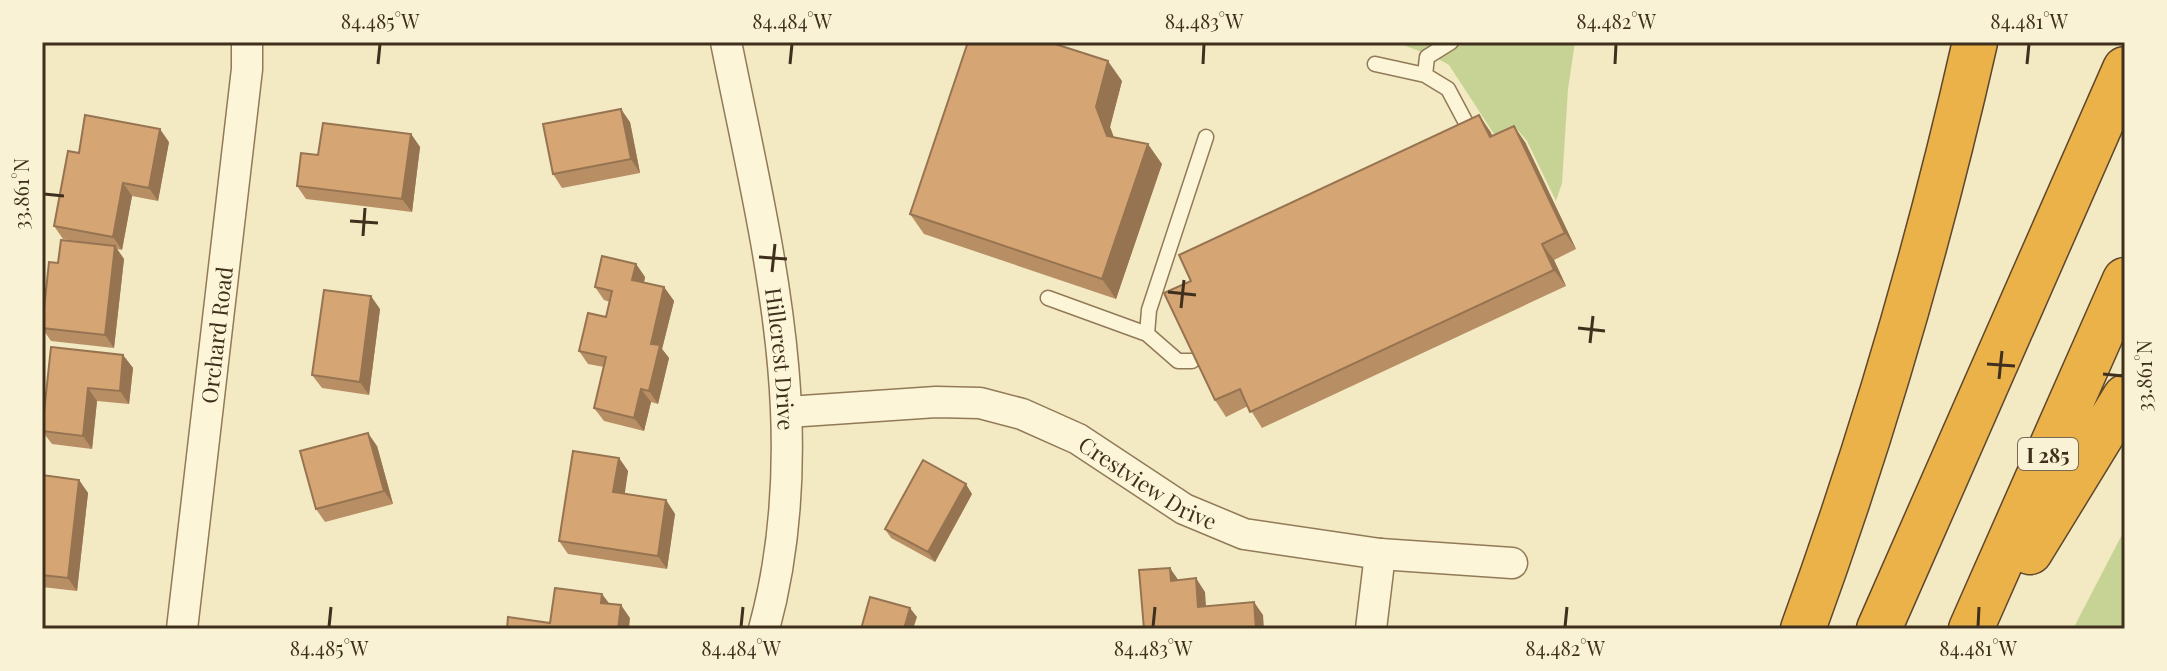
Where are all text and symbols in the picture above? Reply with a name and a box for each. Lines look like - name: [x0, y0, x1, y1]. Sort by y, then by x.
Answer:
- text: 84.485°W: [341, 7, 420, 34]
- text: 84.484°W: [752, 7, 833, 34]
- text: 84.483°W: [1165, 7, 1244, 34]
- text: 84.482°W: [1576, 7, 1657, 34]
- text: 84.481°W: [1990, 7, 2069, 34]
- text: 33.861°N: [7, 158, 34, 230]
- street label: Orchard Road: [193, 264, 239, 405]
- street label: Hillcrest Drive: [759, 286, 802, 431]
- text: 33.861°N: [2130, 340, 2157, 412]
- street label: Crestview Drive: [1073, 429, 1222, 536]
- road number: I 285: [2018, 438, 2078, 470]
- text: 84.485°W: [290, 634, 369, 661]
- text: 84.484°W: [701, 634, 782, 661]
- text: 84.483°W: [1114, 634, 1193, 661]
- text: 84.482°W: [1525, 634, 1606, 661]
- text: 84.481°W: [1939, 634, 2018, 661]

